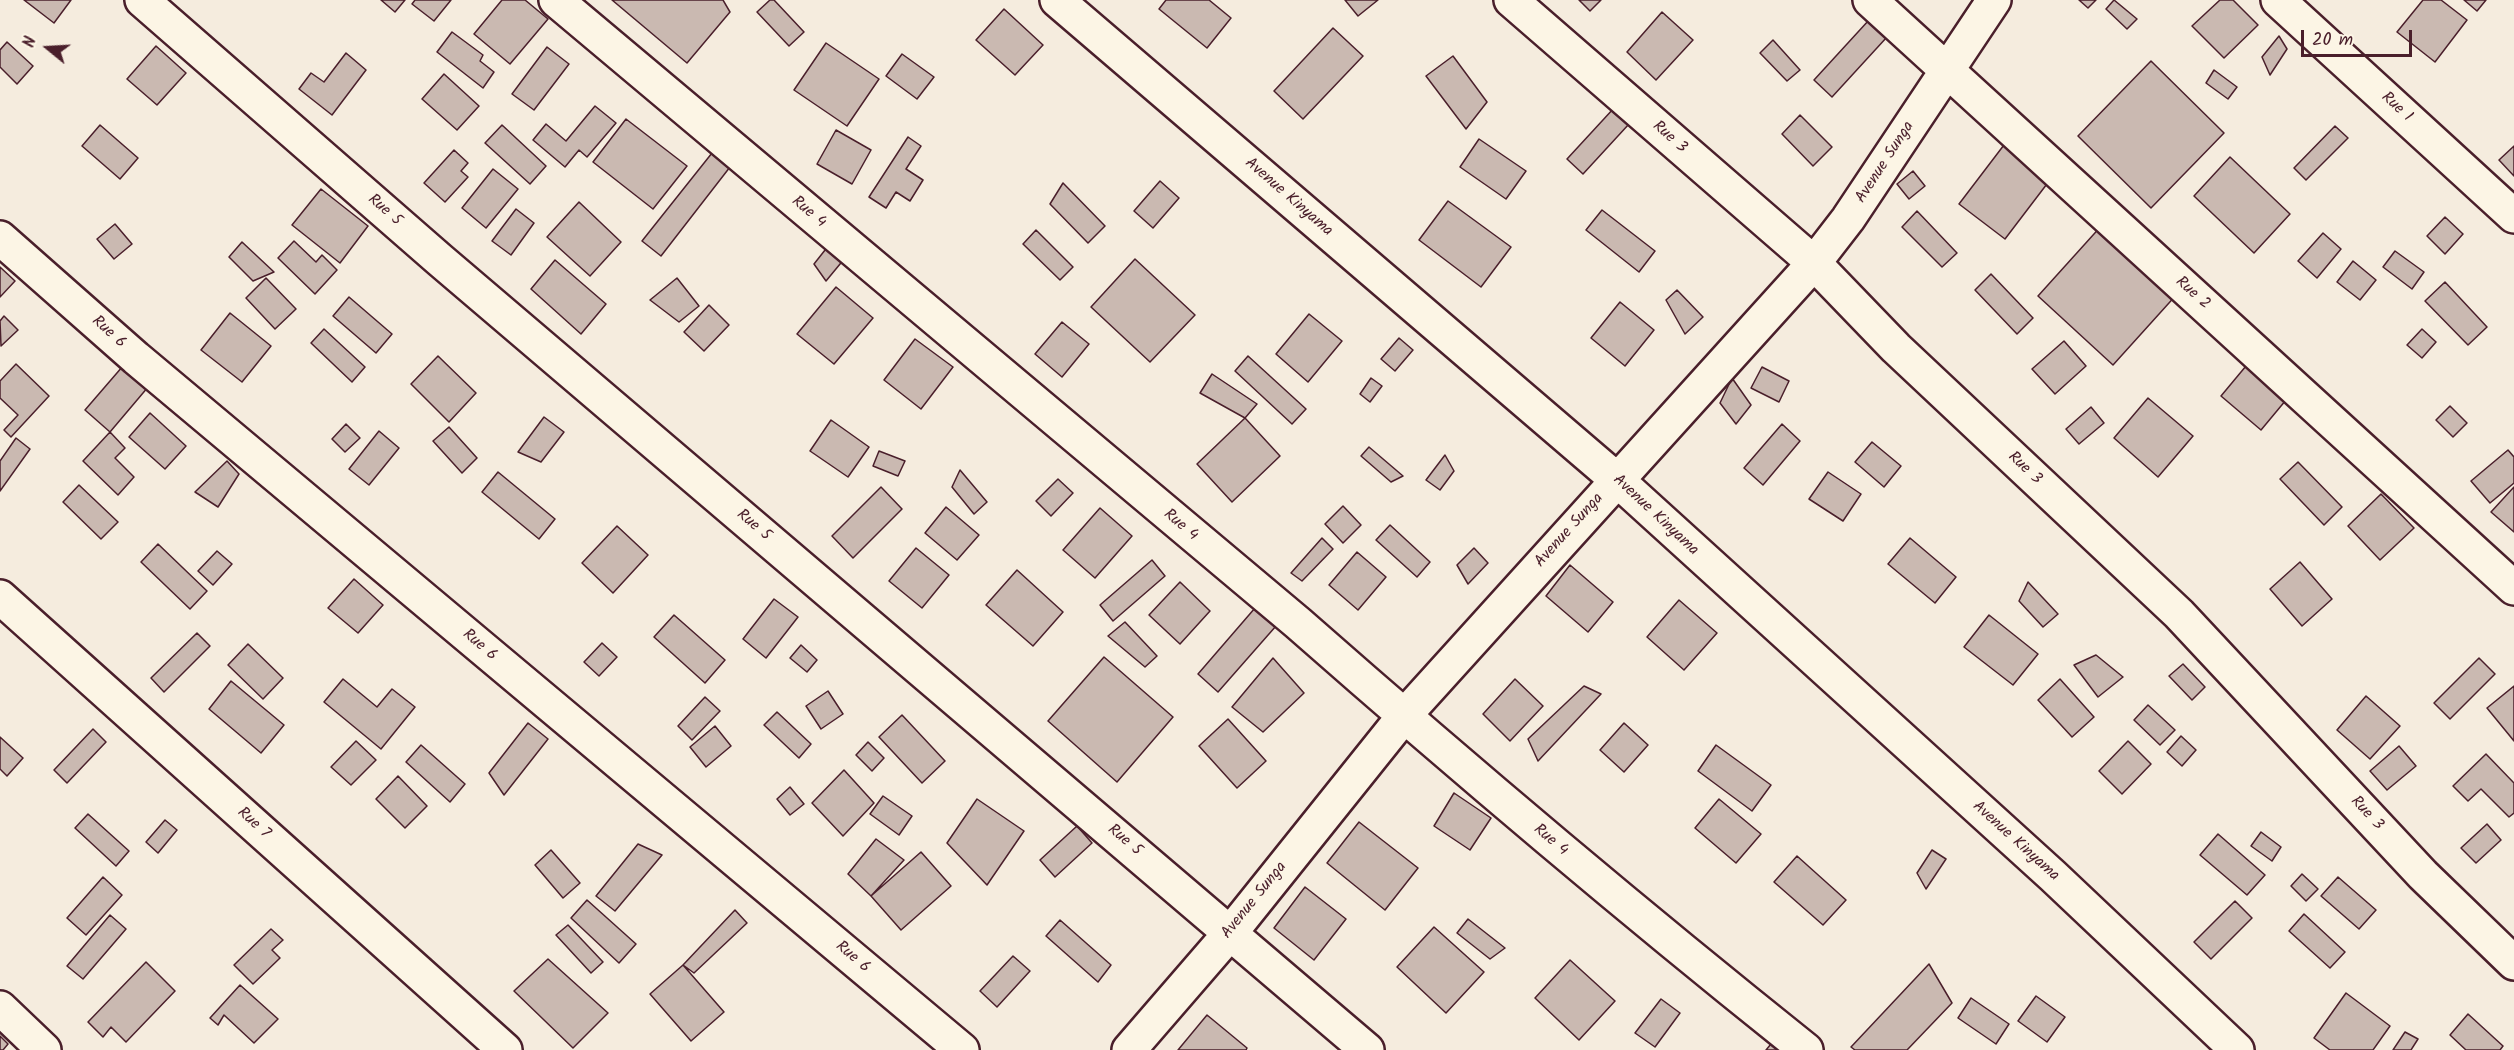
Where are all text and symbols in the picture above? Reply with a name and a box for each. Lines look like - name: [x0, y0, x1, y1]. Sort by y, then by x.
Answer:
- north arrow: [18, 18, 78, 78]
- scale bar: [2304, 18, 2415, 56]
- text: 20 m: [2312, 26, 2353, 55]
- text: N: [17, 34, 44, 51]
- street label: Rue 1: [2376, 89, 2416, 127]
- street label: Rue 3: [1648, 118, 1690, 158]
- street label: Avenue Sunga: [1853, 119, 1919, 207]
- street label: Avenue Kinyama: [1240, 154, 1336, 242]
- street label: Rue 5: [363, 191, 405, 231]
- street label: Rue 4: [787, 193, 829, 233]
- street label: Rue 2: [2171, 273, 2213, 315]
- street label: Rue 6: [87, 313, 129, 353]
- street label: Rue 3: [2003, 448, 2045, 490]
- street label: Avenue Kinyama: [1608, 471, 1702, 561]
- street label: Avenue Sunga: [1532, 490, 1608, 572]
- street label: Rue 5: [732, 506, 774, 546]
- street label: Rue 4: [1159, 506, 1201, 546]
- street label: Rue 6: [458, 626, 500, 666]
- street label: Rue 3: [2345, 793, 2387, 835]
- street label: Avenue Kinyama: [1967, 798, 2063, 886]
- street label: Rue 7: [232, 804, 274, 844]
- street label: Rue 5: [1103, 821, 1145, 861]
- street label: Rue 4: [1529, 821, 1571, 861]
- street label: Avenue Sunga: [1218, 859, 1292, 943]
- street label: Rue 6: [831, 938, 873, 978]

